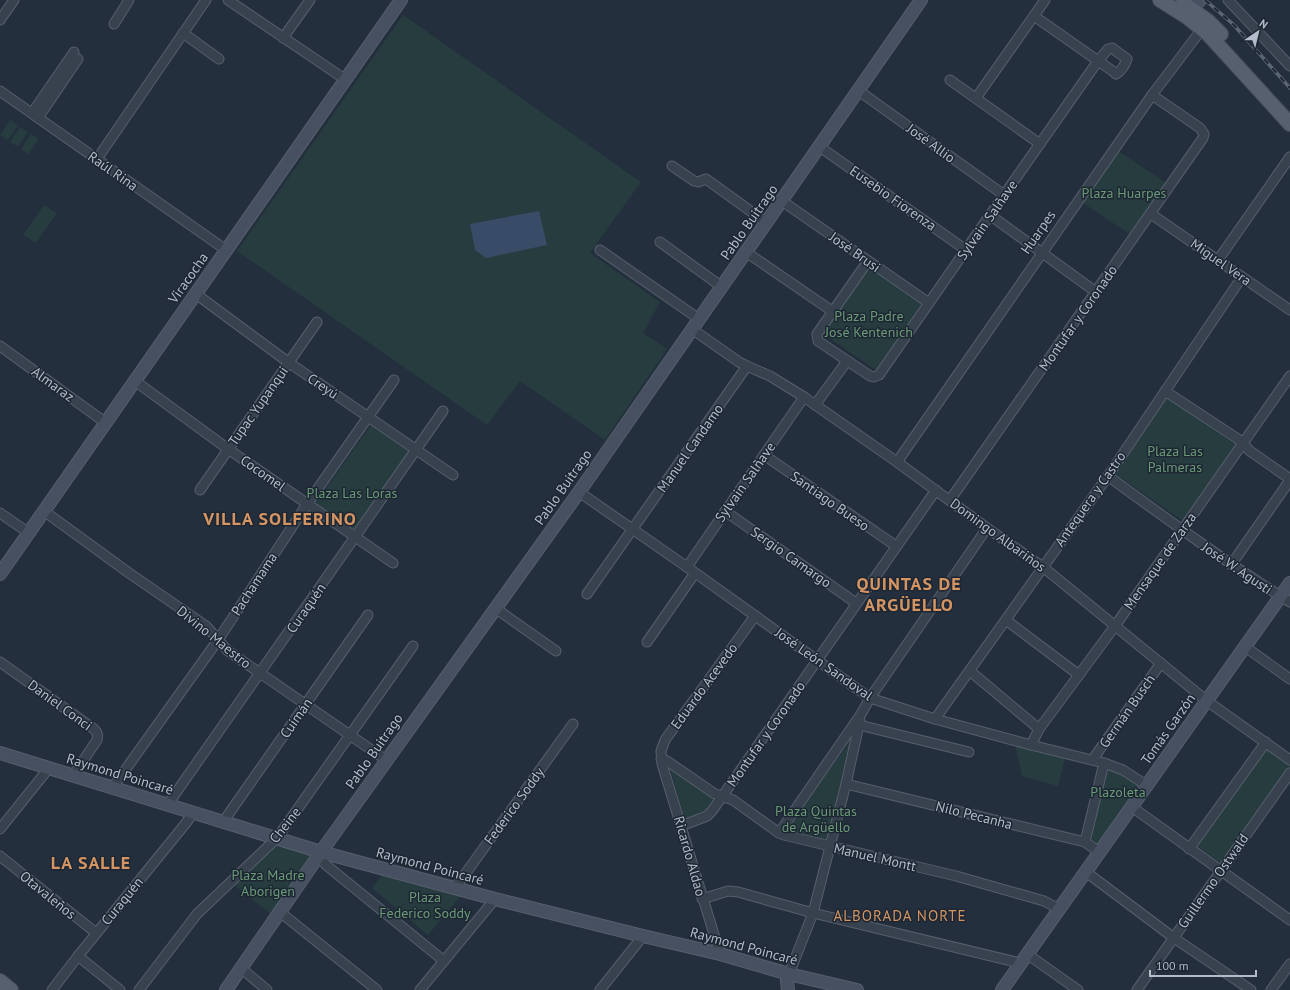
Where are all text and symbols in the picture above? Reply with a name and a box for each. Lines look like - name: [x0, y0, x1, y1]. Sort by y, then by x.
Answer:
- north arrow: [1238, 12, 1278, 52]
- text: N: [1257, 16, 1271, 32]
- street label: José Allio: [902, 119, 959, 167]
- street label: Raúl Rina: [84, 147, 142, 195]
- street label: Eusebio Fiorenza: [846, 161, 940, 235]
- street label: Sylvain Salñave: [953, 176, 1021, 264]
- street label: Pablo Buitrago: [716, 181, 782, 263]
- park label: Plaza Huarpes: [1081, 184, 1167, 202]
- street label: Huarpes: [1017, 207, 1060, 257]
- street label: José Brusi: [825, 227, 884, 276]
- street label: Miguel Vera: [1187, 234, 1255, 290]
- street label: Viracocha: [163, 249, 212, 308]
- street label: Montufar y Coronado: [1035, 262, 1121, 374]
- park label: Plaza Padre José Kentenich: [824, 307, 913, 341]
- street label: Almaraz: [28, 362, 78, 406]
- street label: Tupac Yupanqui: [224, 363, 292, 449]
- street label: Creyú: [304, 369, 342, 403]
- street label: Manuel Candamo: [653, 400, 727, 496]
- street label: Sylvain Salñave: [711, 438, 779, 526]
- park label: Plaza Las Palmeras: [1147, 442, 1203, 476]
- street label: Pablo Buitrago: [530, 446, 596, 528]
- street label: Antequera y Castro: [1050, 448, 1130, 550]
- street label: Cocomel: [237, 451, 289, 495]
- street label: Santiago Bueso: [787, 467, 873, 535]
- park label: Plaza Las Loras: [307, 484, 398, 502]
- street label: Domingo Albariños: [947, 494, 1050, 576]
- district label: VILLA SOLFERINO: [202, 507, 357, 530]
- street label: Mensaque de Zarza: [1120, 509, 1200, 613]
- street label: Sergio Camargo: [747, 522, 835, 592]
- street label: José W. Agusti: [1197, 537, 1276, 598]
- street label: Pachamama: [227, 549, 281, 619]
- district label: QUINTAS DE ARGÜELLO: [856, 572, 962, 616]
- street label: Curaquén: [282, 580, 330, 636]
- street label: Divino Maestro: [173, 602, 255, 672]
- street label: José León Sandoval: [771, 623, 876, 704]
- street label: Eduardo Acevedo: [667, 639, 741, 733]
- street label: Germán Busch: [1095, 671, 1159, 751]
- street label: Daniel Conci: [24, 676, 96, 734]
- street label: Montufar y Coronado: [723, 678, 809, 790]
- street label: Tomás Garzón: [1137, 690, 1199, 768]
- street label: Cuimán: [276, 694, 316, 742]
- street label: Pablo Buitrago: [341, 710, 407, 792]
- street label: Raymond Poincaré: [64, 749, 176, 799]
- street label: Federico Soddy: [480, 763, 548, 848]
- park label: Plazoleta: [1090, 783, 1146, 801]
- street label: Nilo Pecanha: [934, 797, 1014, 833]
- park label: Plaza Quintas de Argüello: [775, 802, 857, 836]
- street label: Cheine: [265, 803, 305, 847]
- street label: Ricardo Aldao: [670, 814, 710, 898]
- street label: Guillermo Ostwald: [1174, 830, 1252, 932]
- street label: Manuel Montt: [832, 839, 918, 875]
- street label: Raymond Poincaré: [374, 843, 486, 889]
- district label: LA SALLE: [51, 851, 131, 874]
- park label: Plaza Madre Aborigen: [231, 866, 305, 900]
- street label: Otavaleños: [16, 867, 80, 923]
- street label: Curaquén: [97, 873, 147, 929]
- park label: Plaza Federico Soddy: [379, 888, 471, 922]
- district label: ALBORADA NORTE: [833, 906, 967, 925]
- street label: Raymond Poincaré: [688, 923, 800, 969]
- scale bar: [1150, 952, 1256, 978]
- text: 100 m: [1156, 958, 1189, 973]

